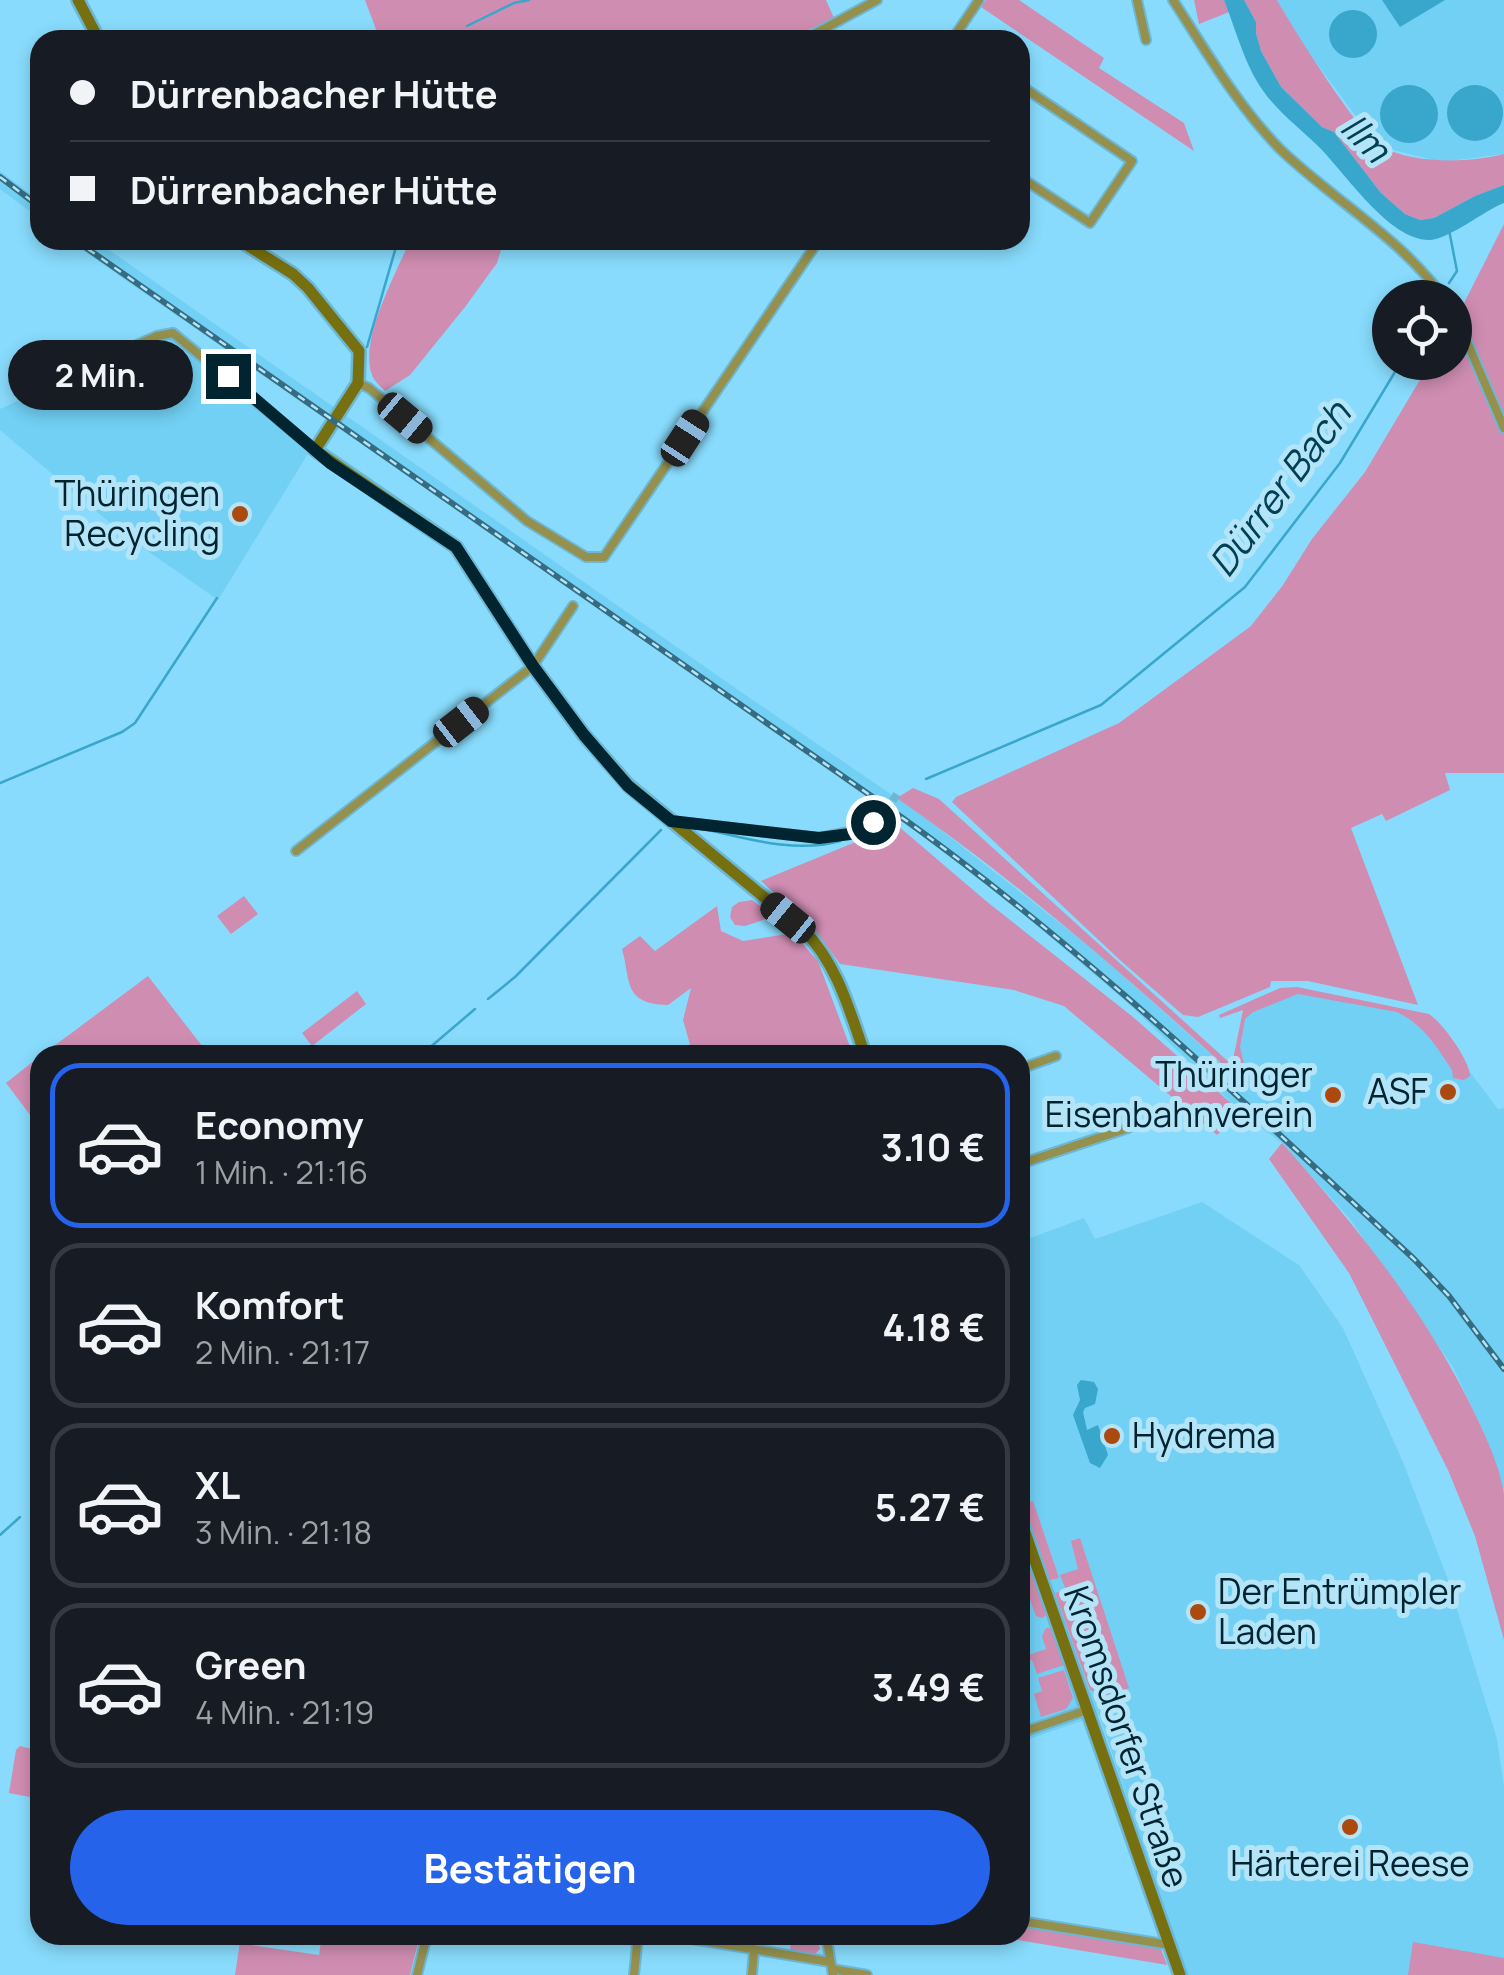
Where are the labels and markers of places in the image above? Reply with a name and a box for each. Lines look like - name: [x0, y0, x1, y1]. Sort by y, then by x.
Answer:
- place label: Thüringen Recycling: [55, 469, 220, 557]
- marker: Thüringen Recycling: [229, 503, 251, 525]
- place label: Thüringer Eisenbahnverein: [1045, 1050, 1313, 1138]
- place label: ASF: [1367, 1067, 1428, 1115]
- marker: ASF: [1437, 1081, 1459, 1103]
- marker: Thüringer Eisenbahnverein: [1322, 1084, 1344, 1106]
- place label: Hydrema: [1132, 1411, 1276, 1459]
- marker: Hydrema: [1101, 1425, 1123, 1447]
- place label: Der Entrümpler Laden: [1218, 1567, 1461, 1655]
- marker: Der Entrümpler Laden: [1187, 1601, 1209, 1623]
- marker: Härterei Reese: [1339, 1816, 1361, 1838]
- place label: Härterei Reese: [1230, 1839, 1470, 1887]

